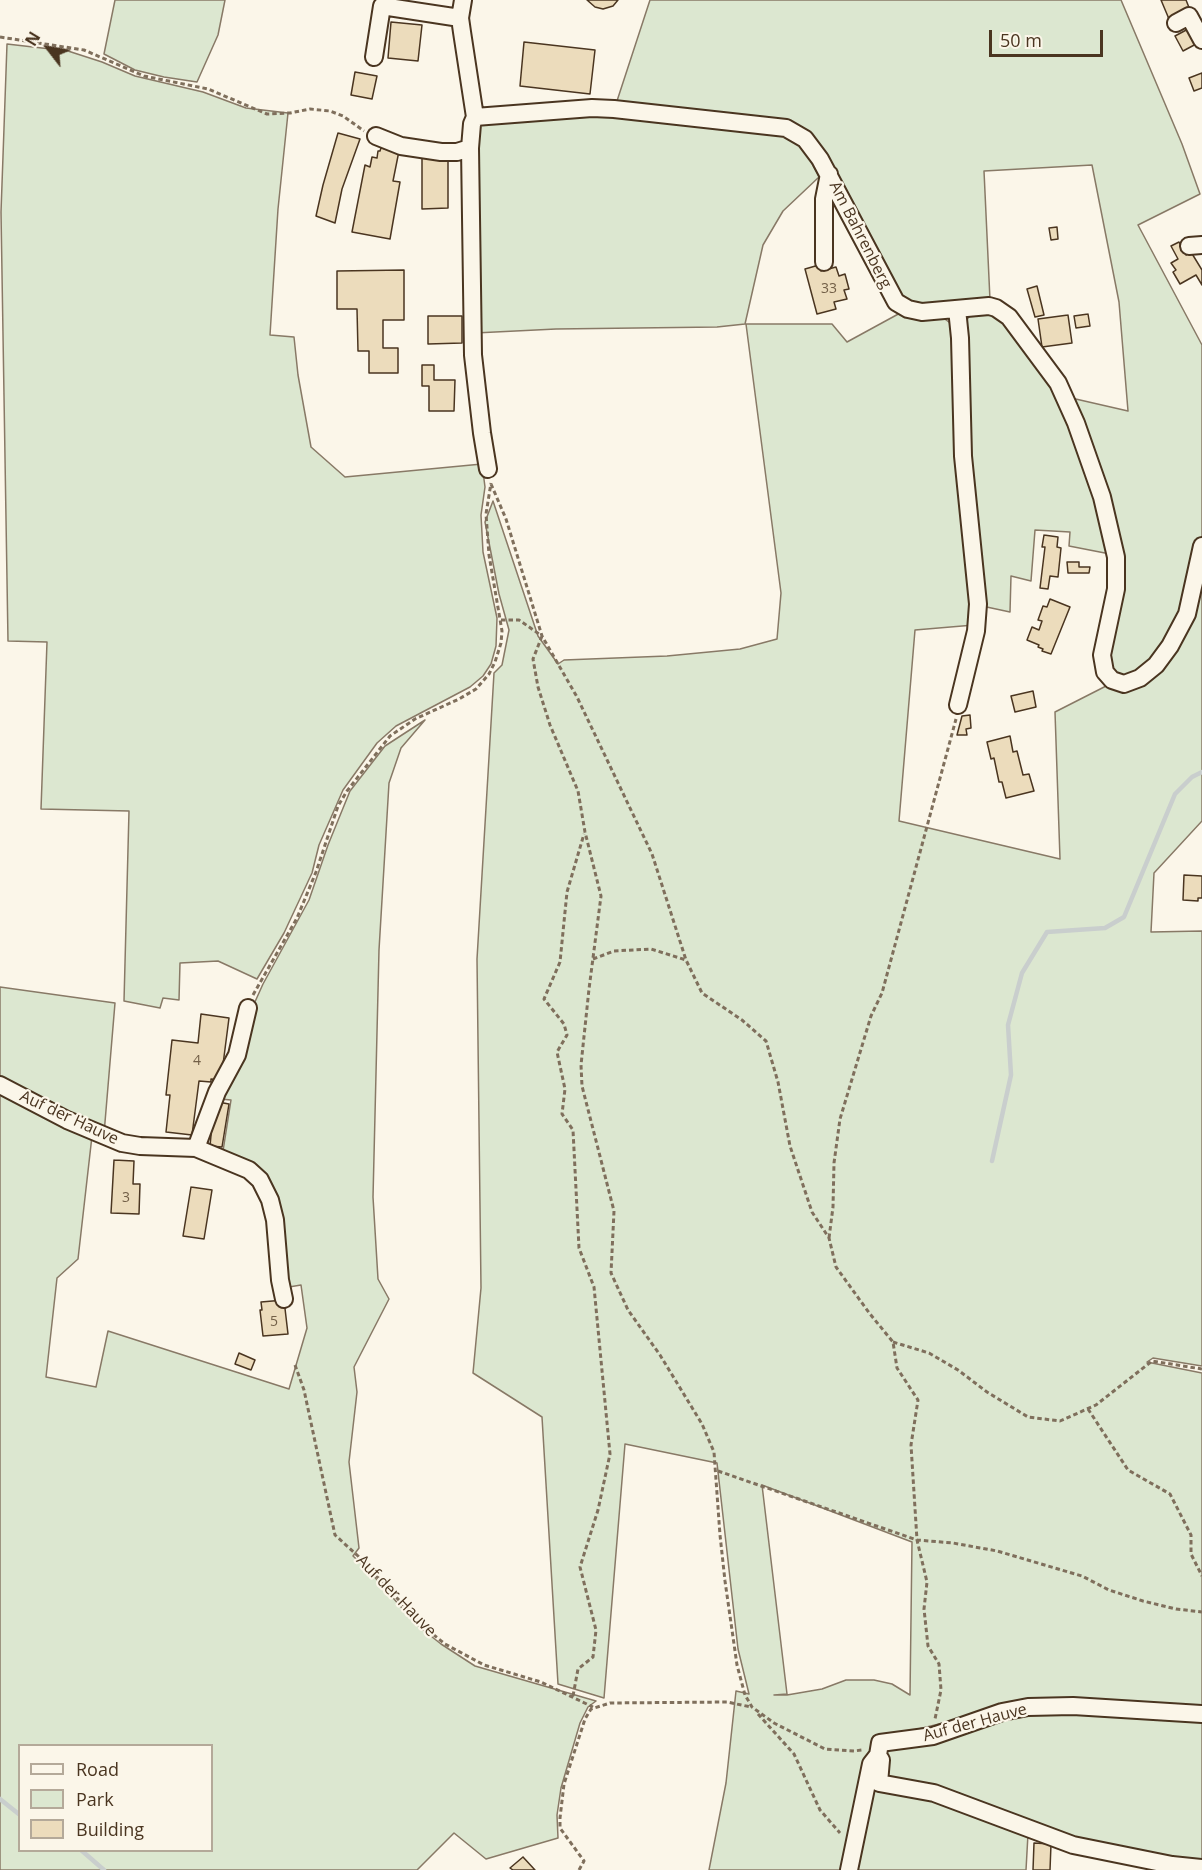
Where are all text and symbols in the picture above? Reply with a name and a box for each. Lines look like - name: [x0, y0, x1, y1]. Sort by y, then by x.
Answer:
- north arrow: [18, 18, 78, 78]
- scale bar: [992, 18, 1106, 56]
- text: N: [20, 27, 45, 50]
- text: 50 m: [1000, 28, 1042, 52]
- street label: Am Bahrenberg: [825, 178, 895, 292]
- house number: 33: [821, 281, 837, 297]
- house number: 4: [193, 1053, 201, 1069]
- street label: Auf der Hauve: [17, 1087, 121, 1149]
- house number: 3: [122, 1190, 130, 1206]
- house number: 5: [270, 1314, 278, 1330]
- street label: Auf der Hauve: [352, 1551, 440, 1641]
- street label: Auf der Hauve: [921, 1700, 1029, 1746]
- legend: [18, 1744, 213, 1852]
- text: Road: [76, 1757, 119, 1781]
- text: Park: [76, 1787, 114, 1811]
- text: Building: [76, 1817, 144, 1841]

